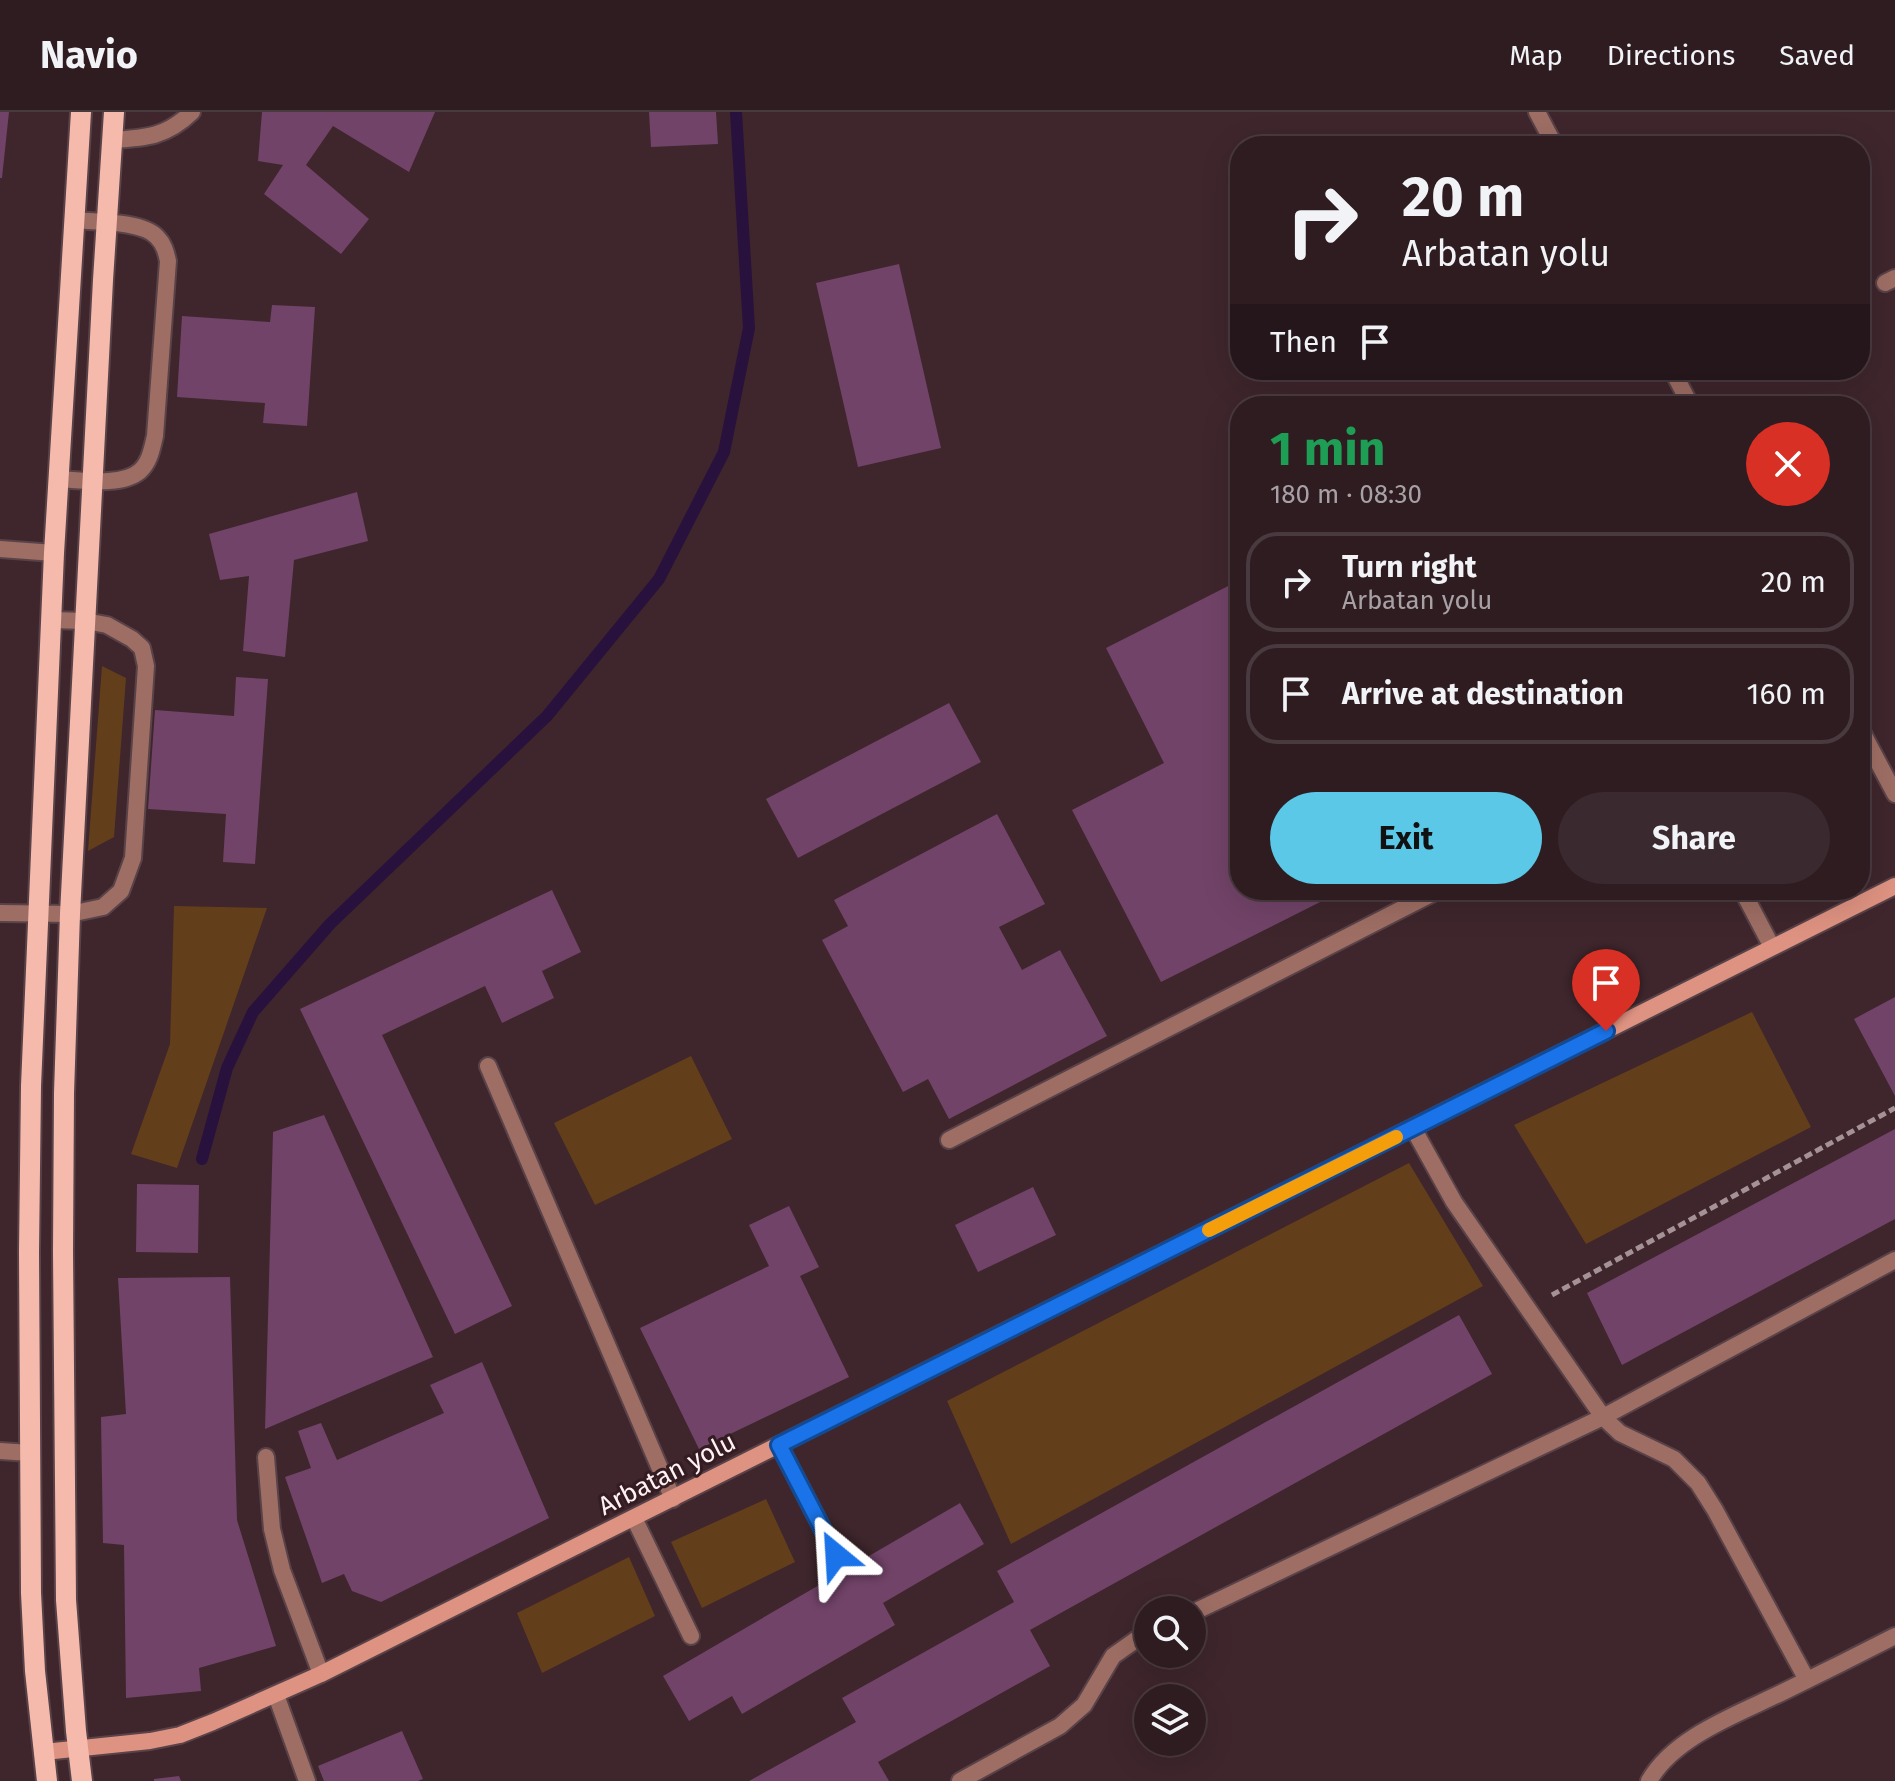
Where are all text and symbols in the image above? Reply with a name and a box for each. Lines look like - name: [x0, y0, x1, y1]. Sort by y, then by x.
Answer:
- text: Navio: [40, 32, 138, 78]
- text: Map: [1509, 39, 1563, 72]
- text: Directions: [1607, 39, 1735, 72]
- text: Saved: [1779, 39, 1855, 72]
- text: 20 m: [1402, 164, 1524, 231]
- icon: right: [1270, 168, 1374, 272]
- text: Arbatan yolu: [1402, 232, 1610, 276]
- icon: arrive: [1353, 320, 1397, 364]
- text: Then: [1270, 324, 1337, 360]
- text: 1 min: [1270, 420, 1385, 478]
- button: close: [1746, 422, 1830, 506]
- text: 180 m · 08:30: [1270, 479, 1422, 510]
- text: Turn right: [1342, 549, 1477, 585]
- icon: right: [1274, 560, 1318, 604]
- text: 20 m: [1761, 564, 1826, 600]
- text: Arbatan yolu: [1342, 585, 1492, 616]
- icon: arrive: [1274, 672, 1318, 716]
- text: Arrive at destination: [1342, 676, 1624, 712]
- text: 160 m: [1747, 676, 1826, 712]
- button: Exit: [1270, 792, 1542, 884]
- button: Share: [1558, 792, 1830, 884]
- pin: [1572, 949, 1640, 1031]
- icon: arrive: [1584, 961, 1628, 1005]
- street label: Arbatan yolu: [593, 1426, 741, 1522]
- position arrow: [794, 1513, 878, 1597]
- map controls: [1134, 1596, 1206, 1756]
- button: search: [1134, 1596, 1206, 1668]
- button: layers: [1134, 1684, 1206, 1756]

